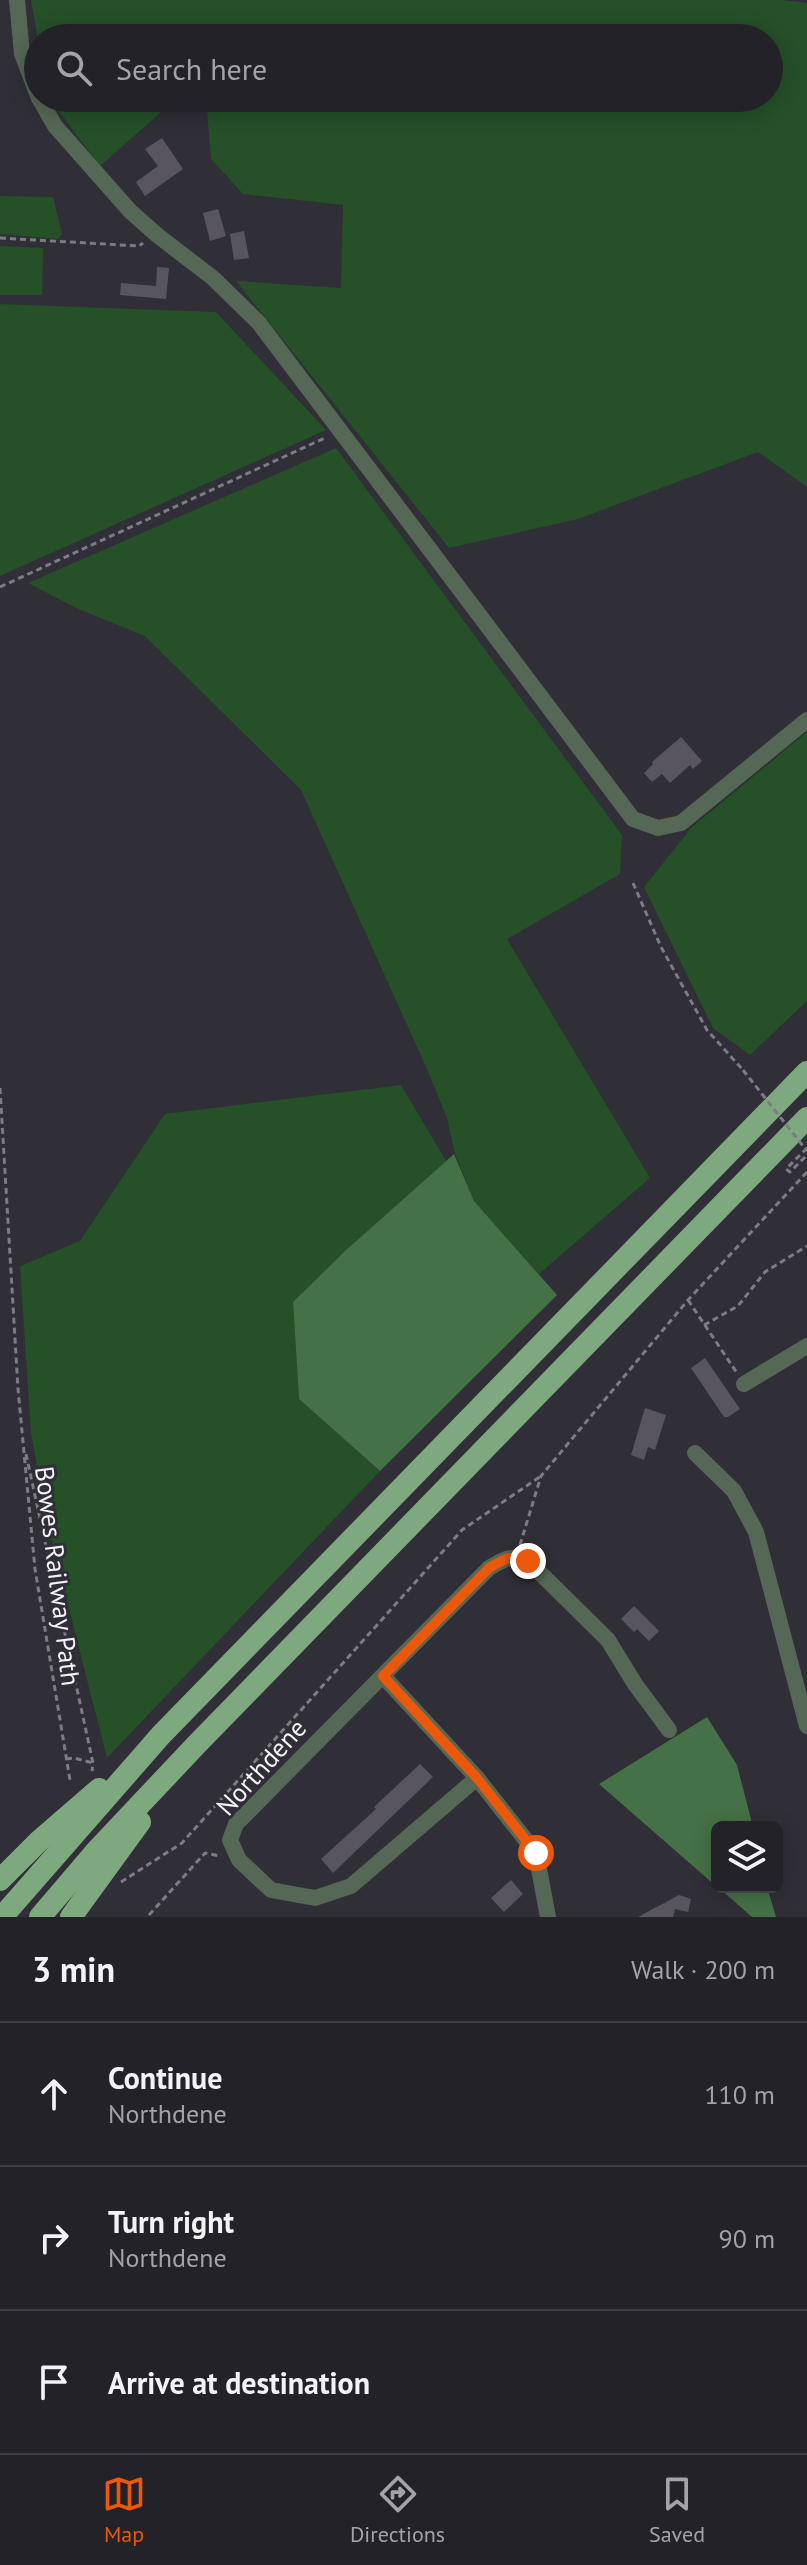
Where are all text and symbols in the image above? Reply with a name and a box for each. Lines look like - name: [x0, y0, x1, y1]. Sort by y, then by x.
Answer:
- search box: [24, 24, 783, 112]
- icon: search: [52, 46, 96, 90]
- text: Search here: [116, 49, 267, 88]
- street label: Bowes Railway Path: [28, 1464, 88, 1688]
- route end: [510, 1543, 546, 1579]
- street label: Northdene: [209, 1712, 313, 1822]
- map controls: [711, 1821, 783, 1893]
- button: layers: [711, 1821, 783, 1893]
- route start: [518, 1835, 554, 1871]
- text: 3 min: [32, 1947, 115, 1991]
- text: Walk · 200 m: [631, 1953, 775, 1986]
- text: Continue: [108, 2058, 222, 2097]
- icon: ahead: [32, 2072, 76, 2116]
- text: 110 m: [704, 2078, 775, 2111]
- text: Northdene: [108, 2097, 227, 2130]
- text: Turn right: [108, 2202, 234, 2241]
- icon: right: [32, 2216, 76, 2260]
- text: 90 m: [719, 2222, 775, 2255]
- text: Northdene: [108, 2241, 227, 2274]
- icon: arrive: [32, 2360, 76, 2404]
- text: Arrive at destination: [108, 2363, 370, 2402]
- tab: Map: [102, 2472, 146, 2548]
- tab: Directions: [350, 2472, 445, 2548]
- tab: Saved: [649, 2472, 705, 2548]

